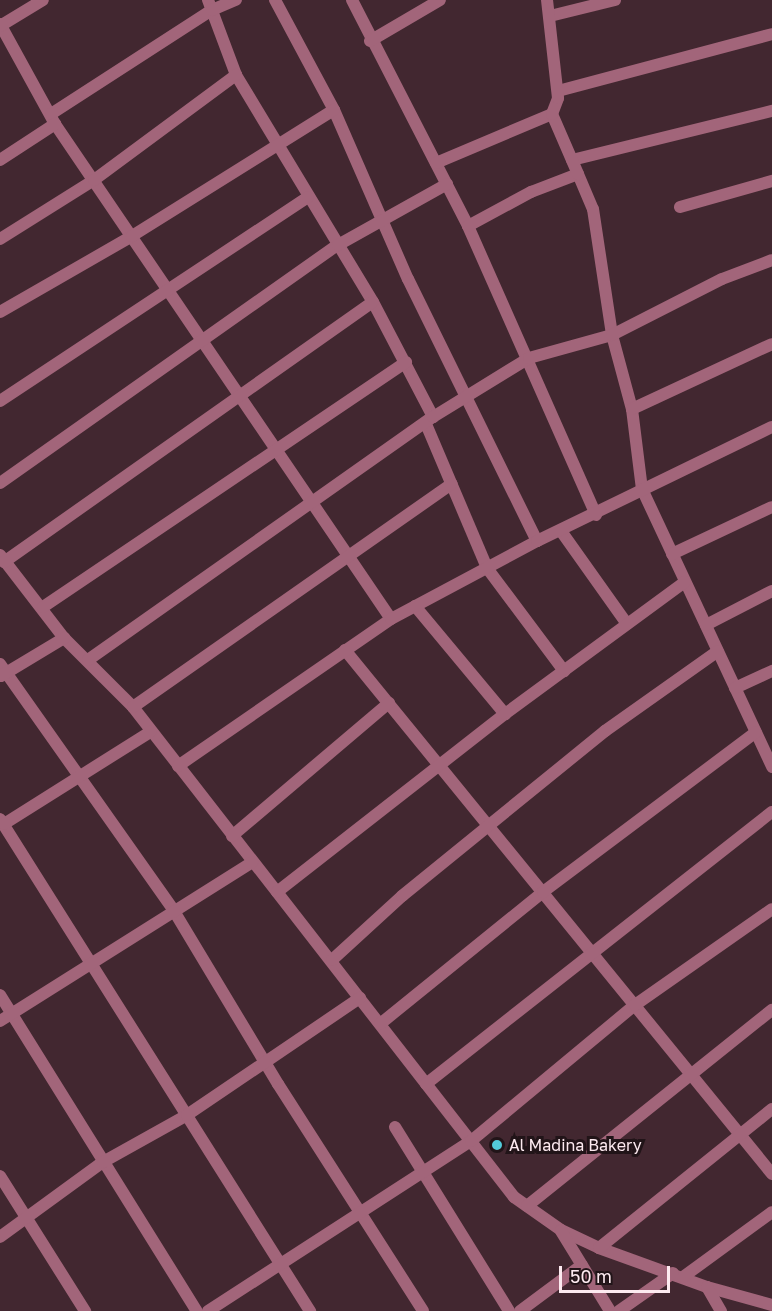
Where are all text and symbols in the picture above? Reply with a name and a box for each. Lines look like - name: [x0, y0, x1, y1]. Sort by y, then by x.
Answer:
- place label: Al Madina Bakery: [509, 1135, 642, 1155]
- marker: Al Madina Bakery: [490, 1138, 504, 1152]
- scale bar: [562, 1254, 673, 1292]
- text: 50 m: [570, 1265, 612, 1287]

